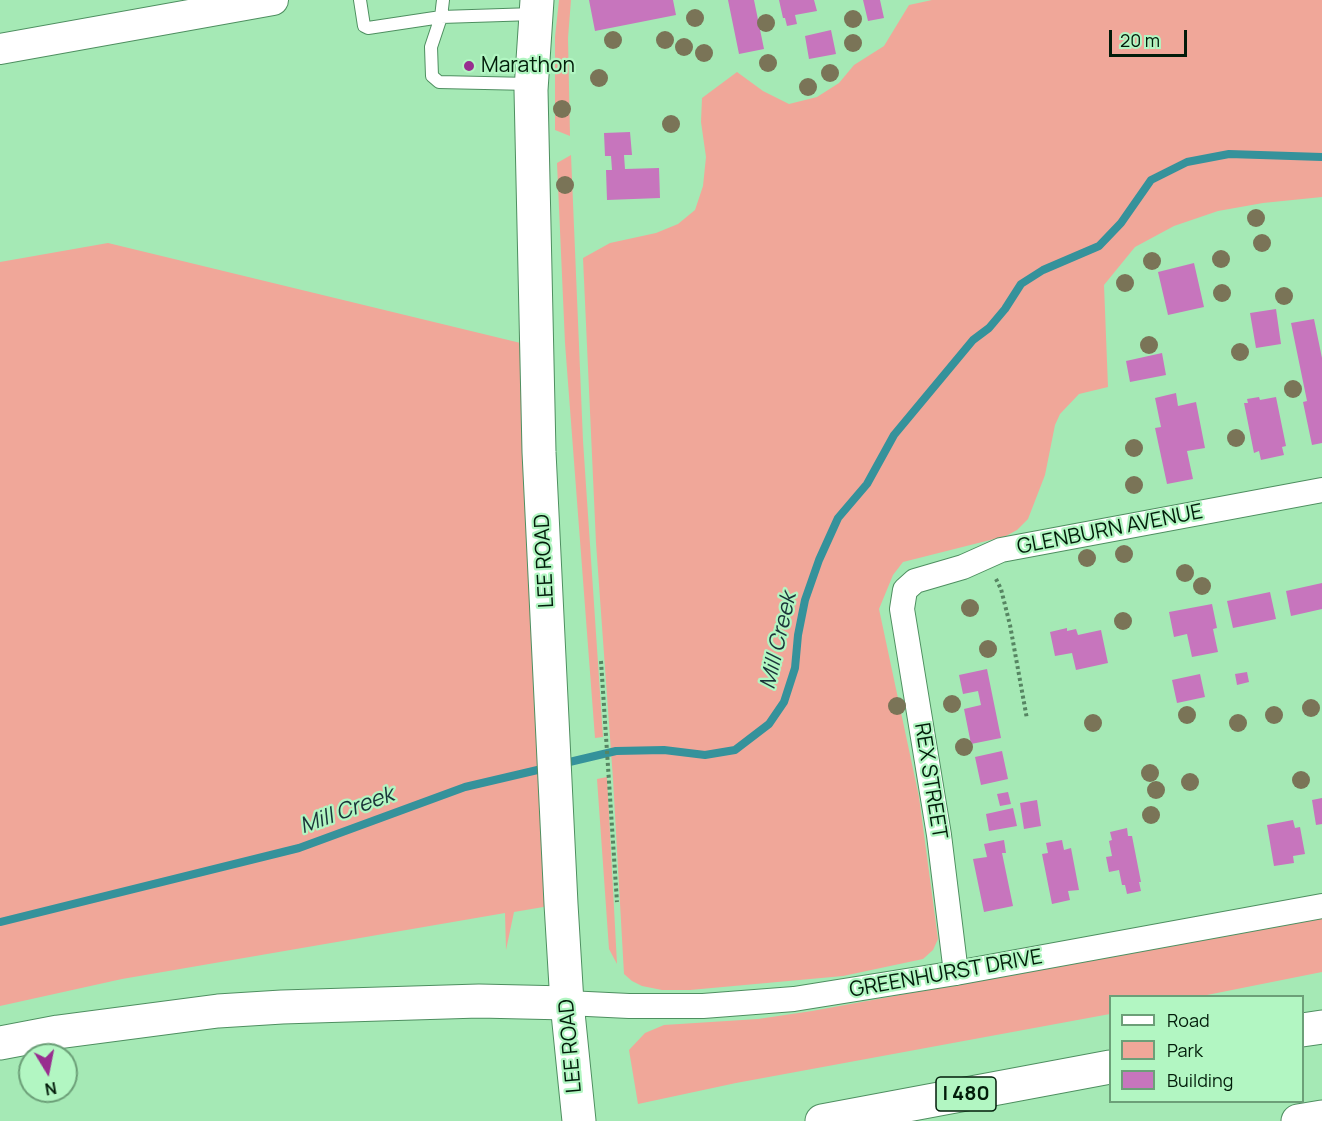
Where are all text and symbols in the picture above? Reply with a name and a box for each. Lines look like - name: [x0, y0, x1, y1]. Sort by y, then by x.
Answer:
- scale bar: [1112, 18, 1190, 56]
- text: 20 m: [1120, 28, 1160, 52]
- place label: Marathon: [481, 53, 575, 79]
- marker: Marathon: [462, 59, 476, 73]
- street label: GLENBURN AVENUE: [1015, 500, 1205, 560]
- street label: LEE ROAD: [530, 513, 560, 609]
- water label: Mill Creek: [755, 590, 803, 692]
- street label: REX STREET: [908, 721, 952, 841]
- water label: Mill Creek: [296, 782, 398, 840]
- street label: GREENHURST DRIVE: [848, 945, 1044, 1003]
- legend: [1109, 995, 1304, 1103]
- street label: LEE ROAD: [554, 998, 588, 1094]
- text: Road: [1167, 1008, 1210, 1032]
- text: Park: [1167, 1038, 1203, 1062]
- north arrow: [18, 1043, 78, 1103]
- text: Building: [1167, 1068, 1233, 1092]
- text: N: [43, 1077, 58, 1101]
- road number: I 480: [936, 1077, 996, 1111]

